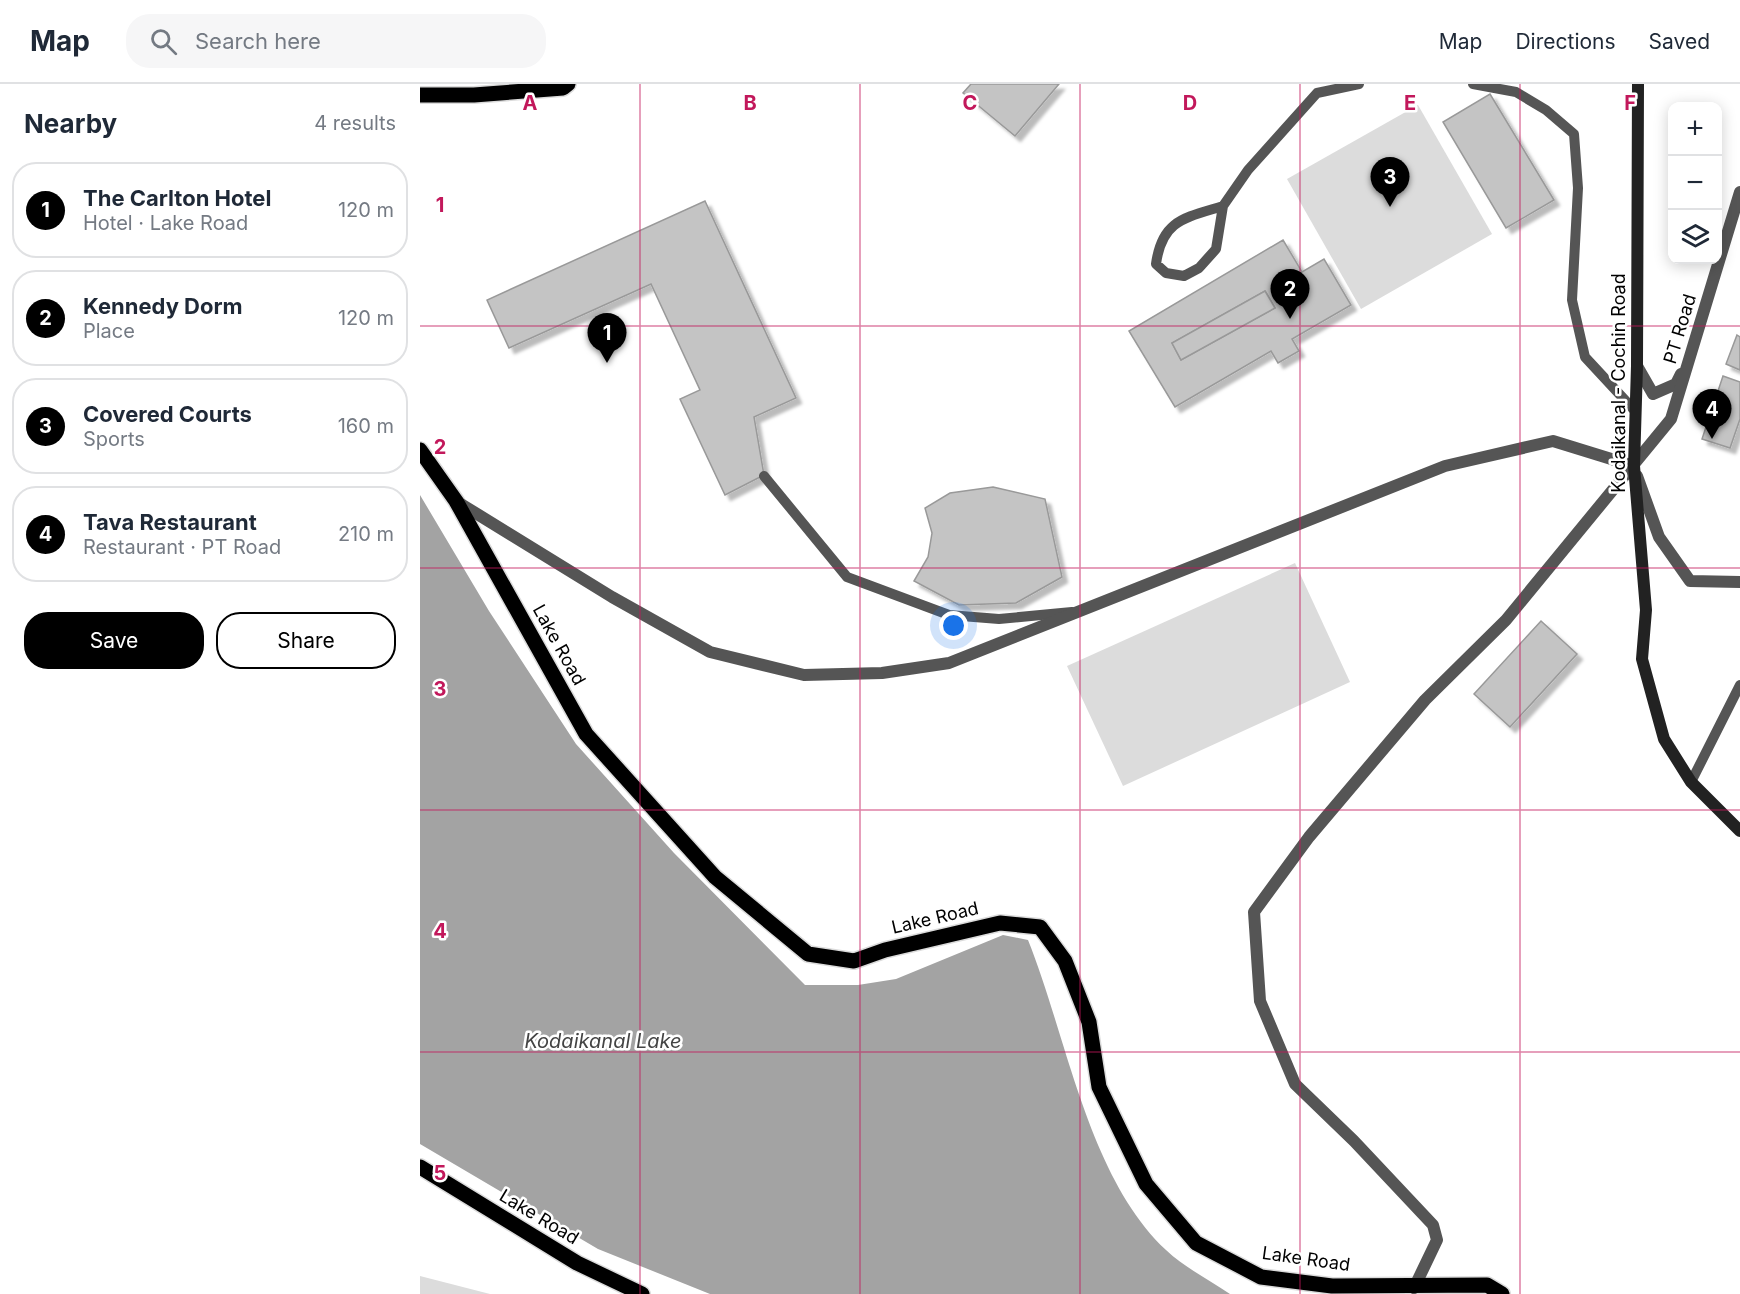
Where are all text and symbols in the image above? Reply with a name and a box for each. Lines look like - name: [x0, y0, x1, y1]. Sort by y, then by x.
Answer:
- search box: [126, 14, 546, 68]
- text: Map: [30, 24, 90, 58]
- icon: search: [147, 25, 180, 58]
- text: Search here: [195, 28, 321, 54]
- text: Map: [1439, 29, 1482, 54]
- text: Directions: [1515, 29, 1616, 54]
- text: Saved: [1649, 29, 1710, 54]
- text: A: [523, 91, 538, 115]
- text: B: [743, 91, 757, 115]
- text: C: [963, 91, 977, 115]
- text: D: [1183, 91, 1197, 115]
- text: E: [1404, 91, 1416, 115]
- text: F: [1624, 91, 1636, 115]
- map controls: [1668, 102, 1722, 264]
- button: +: [1668, 102, 1722, 156]
- text: Nearby: [24, 108, 117, 139]
- text: 4 results: [314, 111, 396, 135]
- button: −: [1668, 156, 1722, 210]
- pin: 3: [1370, 158, 1410, 207]
- text: The Carlton Hotel: [83, 185, 271, 211]
- text: 1: [436, 193, 444, 217]
- text: 1: [41, 198, 50, 222]
- text: 120 m: [338, 198, 394, 222]
- button: layers: [1668, 210, 1722, 264]
- text: Hotel · Lake Road: [83, 211, 248, 235]
- pin: 2: [1270, 270, 1310, 319]
- street label: Kodaikanal - Cochin Road: [1608, 273, 1629, 493]
- street label: PT Road: [1659, 292, 1700, 366]
- text: Kennedy Dorm: [83, 293, 243, 319]
- text: 2: [39, 306, 52, 330]
- text: 120 m: [338, 306, 394, 330]
- pin: 1: [588, 314, 627, 363]
- text: Place: [83, 319, 135, 343]
- pin: 4: [1692, 390, 1732, 439]
- text: Covered Courts: [83, 401, 252, 427]
- text: 3: [39, 414, 52, 438]
- text: 160 m: [338, 414, 394, 438]
- text: Sports: [83, 427, 145, 451]
- text: 2: [434, 435, 446, 459]
- text: Tava Restaurant: [83, 509, 257, 535]
- text: 4: [39, 522, 52, 546]
- text: 210 m: [338, 522, 394, 546]
- text: Restaurant · PT Road: [83, 535, 281, 559]
- street label: Lake Road: [529, 601, 590, 689]
- your location: [939, 611, 968, 640]
- button: Save: [24, 612, 204, 669]
- button: Share: [216, 612, 396, 669]
- text: 3: [434, 677, 446, 701]
- street label: Lake Road: [889, 897, 980, 938]
- text: 4: [433, 919, 447, 943]
- water label: Kodaikanal Lake: [524, 1029, 682, 1053]
- text: 5: [434, 1161, 446, 1185]
- street label: Lake Road: [496, 1185, 583, 1248]
- street label: Lake Road: [1261, 1242, 1351, 1275]

